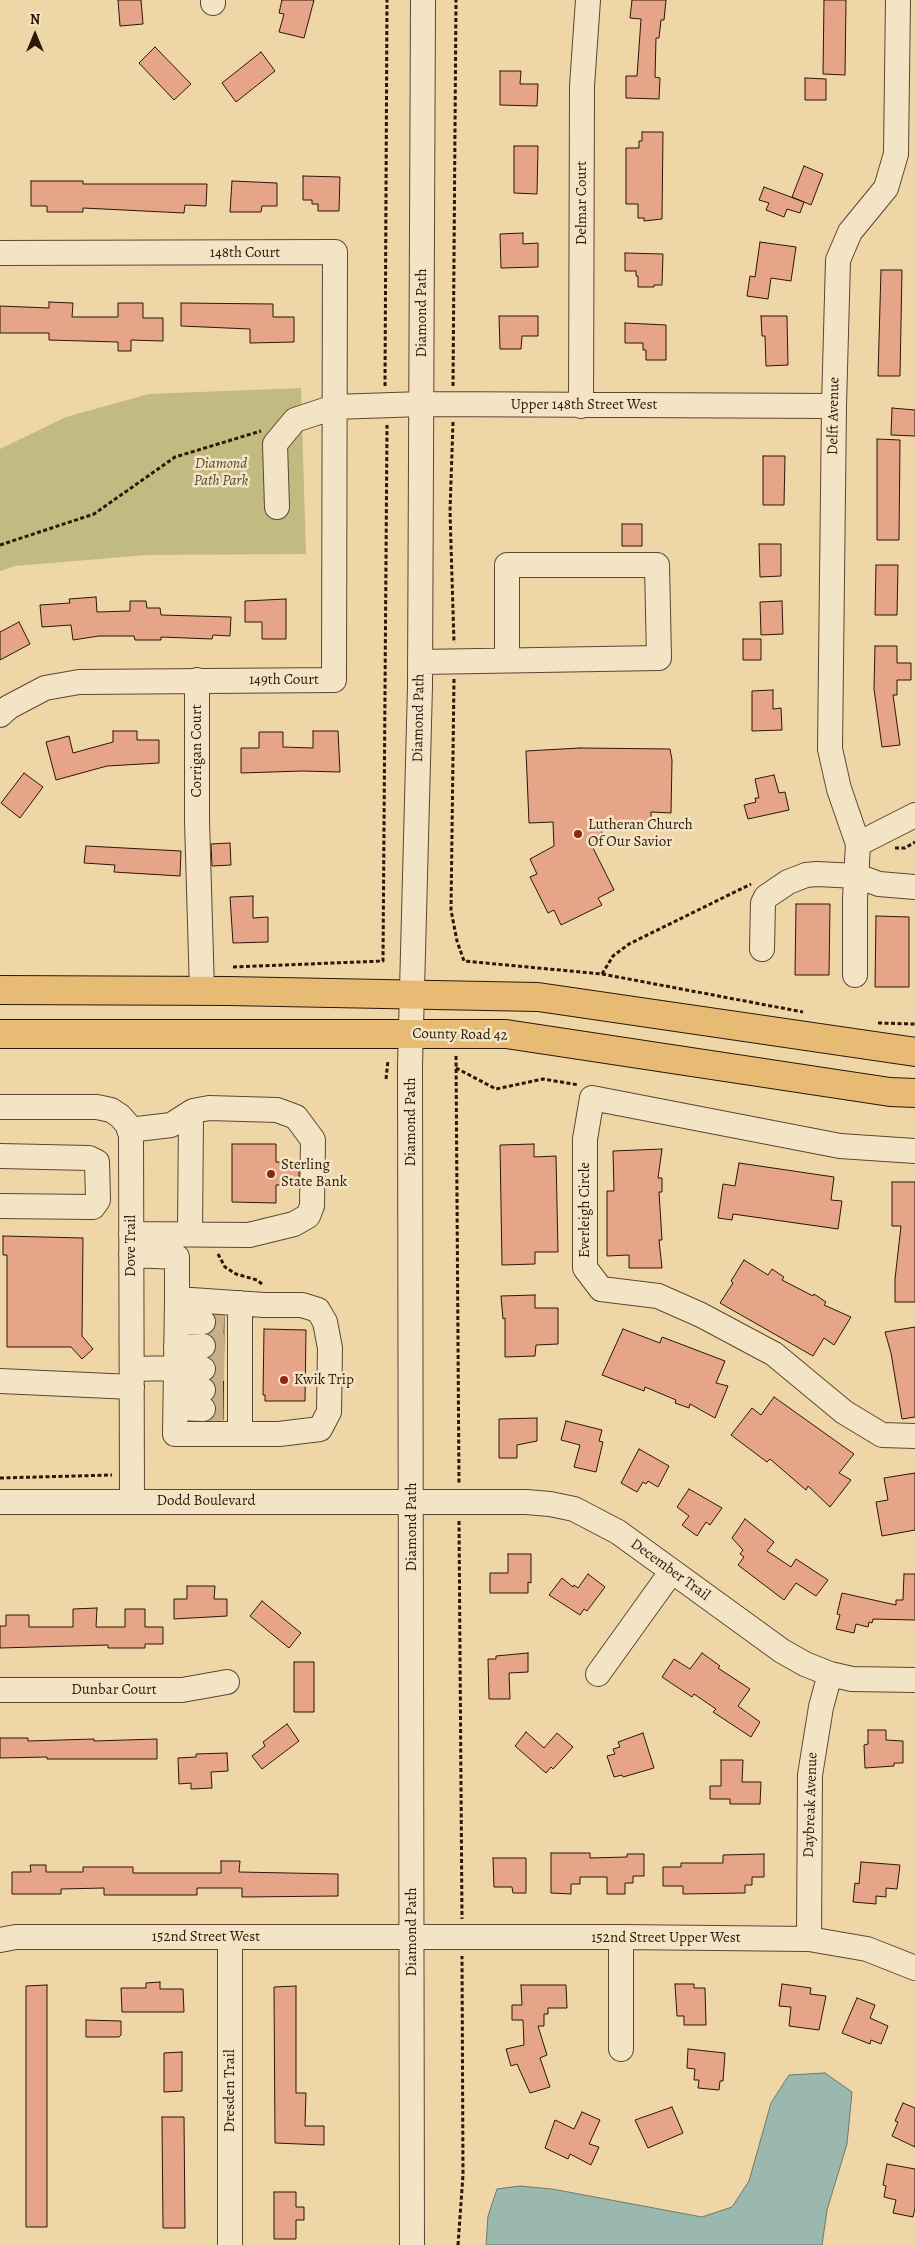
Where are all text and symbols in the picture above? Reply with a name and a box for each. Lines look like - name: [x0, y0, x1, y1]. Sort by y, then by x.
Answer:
- north arrow: [10, 10, 60, 60]
- text: N: [30, 10, 40, 29]
- street label: Delmar Court: [573, 161, 591, 245]
- street label: 148th Court: [210, 244, 280, 262]
- street label: Diamond Path: [413, 269, 431, 357]
- street label: Delft Avenue: [824, 377, 844, 455]
- street label: Upper 148th Street West: [511, 396, 657, 414]
- park label: Diamond Path Park: [194, 455, 248, 490]
- street label: 149th Court: [249, 671, 319, 689]
- street label: Diamond Path: [409, 673, 429, 763]
- street label: Corrigan Court: [188, 704, 206, 798]
- place label: Lutheran Church Of Our Savior: [588, 816, 693, 851]
- marker: Lutheran Church Of Our Savior: [572, 828, 584, 840]
- street label: County Road 42: [412, 1025, 508, 1045]
- street label: Diamond Path: [402, 1078, 420, 1166]
- place label: Sterling State Bank: [281, 1156, 347, 1191]
- street label: Everleigh Circle: [576, 1162, 594, 1258]
- marker: Sterling State Bank: [265, 1168, 277, 1180]
- street label: Dove Trail: [122, 1215, 140, 1277]
- place label: Kwik Trip: [294, 1371, 354, 1389]
- marker: Kwik Trip: [278, 1374, 290, 1386]
- street label: Diamond Path: [403, 1483, 421, 1571]
- street label: Dodd Boulevard: [157, 1492, 255, 1510]
- street label: December Trail: [627, 1535, 713, 1605]
- street label: Dunbar Court: [71, 1681, 157, 1699]
- street label: Daybreak Avenue: [800, 1752, 822, 1858]
- street label: Diamond Path: [403, 1888, 421, 1976]
- street label: 152nd Street West: [152, 1928, 260, 1946]
- street label: 152nd Street Upper West: [591, 1929, 741, 1947]
- street label: Dresden Trail: [221, 2049, 239, 2133]

